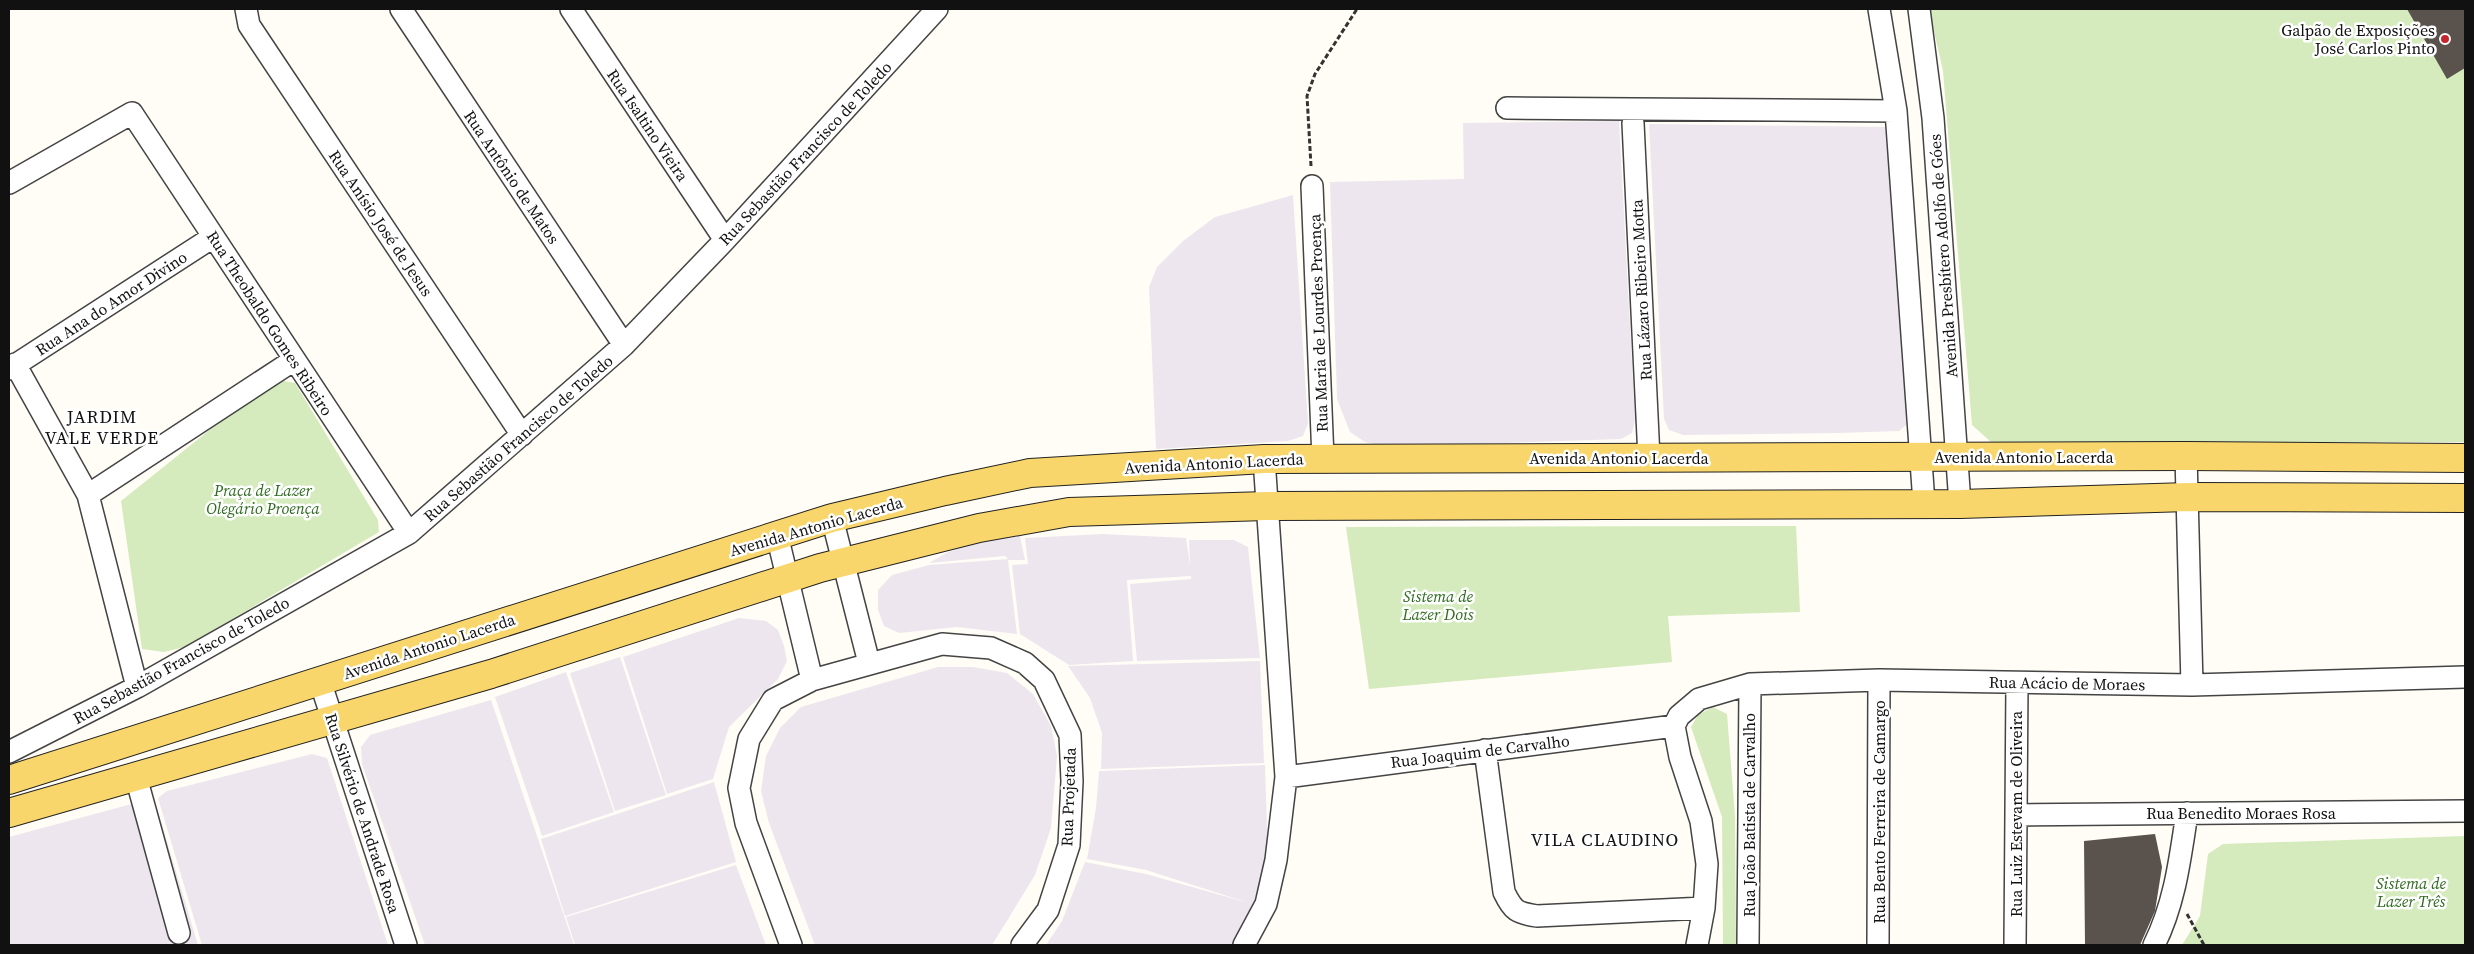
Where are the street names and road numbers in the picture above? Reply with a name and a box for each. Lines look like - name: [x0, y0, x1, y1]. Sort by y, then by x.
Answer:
- street label: Rua Sebastião Francisco de Toledo: [714, 56, 896, 250]
- street label: Rua Isaltino Vieira: [602, 64, 694, 186]
- street label: Rua Antônio de Matos: [459, 106, 565, 248]
- street label: Avenida Presbítero Adolfo de Góes: [1923, 133, 1963, 379]
- street label: Rua Anísio José de Jesus: [324, 146, 438, 301]
- street label: Rua Lázaro Ribeiro Motta: [1625, 198, 1657, 381]
- street label: Rua Maria de Lourdes Proença: [1303, 213, 1333, 433]
- street label: Rua Theobaldo Gomes Ribeiro: [202, 226, 338, 420]
- street label: Rua Ana do Amor Divino: [31, 246, 191, 360]
- street label: Rua Sebastião Francisco de Toledo: [419, 349, 618, 526]
- street label: Avenida Antonio Lacerda: [1934, 446, 2115, 468]
- street label: Avenida Antonio Lacerda: [1124, 447, 1305, 479]
- street label: Avenida Antonio Lacerda: [1529, 447, 1710, 469]
- street label: Avenida Antonio Lacerda: [727, 490, 906, 561]
- street label: Rua Sebastião Francisco de Toledo: [69, 591, 293, 729]
- street label: Avenida Antonio Lacerda: [340, 608, 518, 684]
- street label: Rua Acácio de Moraes: [1989, 671, 2145, 695]
- street label: Rua Bento Ferreira de Camargo: [1868, 700, 1890, 924]
- street label: Rua Silvério de Andrade Rosa: [320, 710, 406, 917]
- street label: Rua Luiz Estevam de Oliveira: [2005, 710, 2027, 917]
- street label: Rua João Batista de Carvalho: [1738, 713, 1760, 917]
- street label: Rua Joaquim de Carvalho: [1389, 729, 1571, 773]
- street label: Rua Projetada: [1055, 746, 1081, 847]
- street label: Rua Benedito Moraes Rosa: [2146, 802, 2337, 824]

